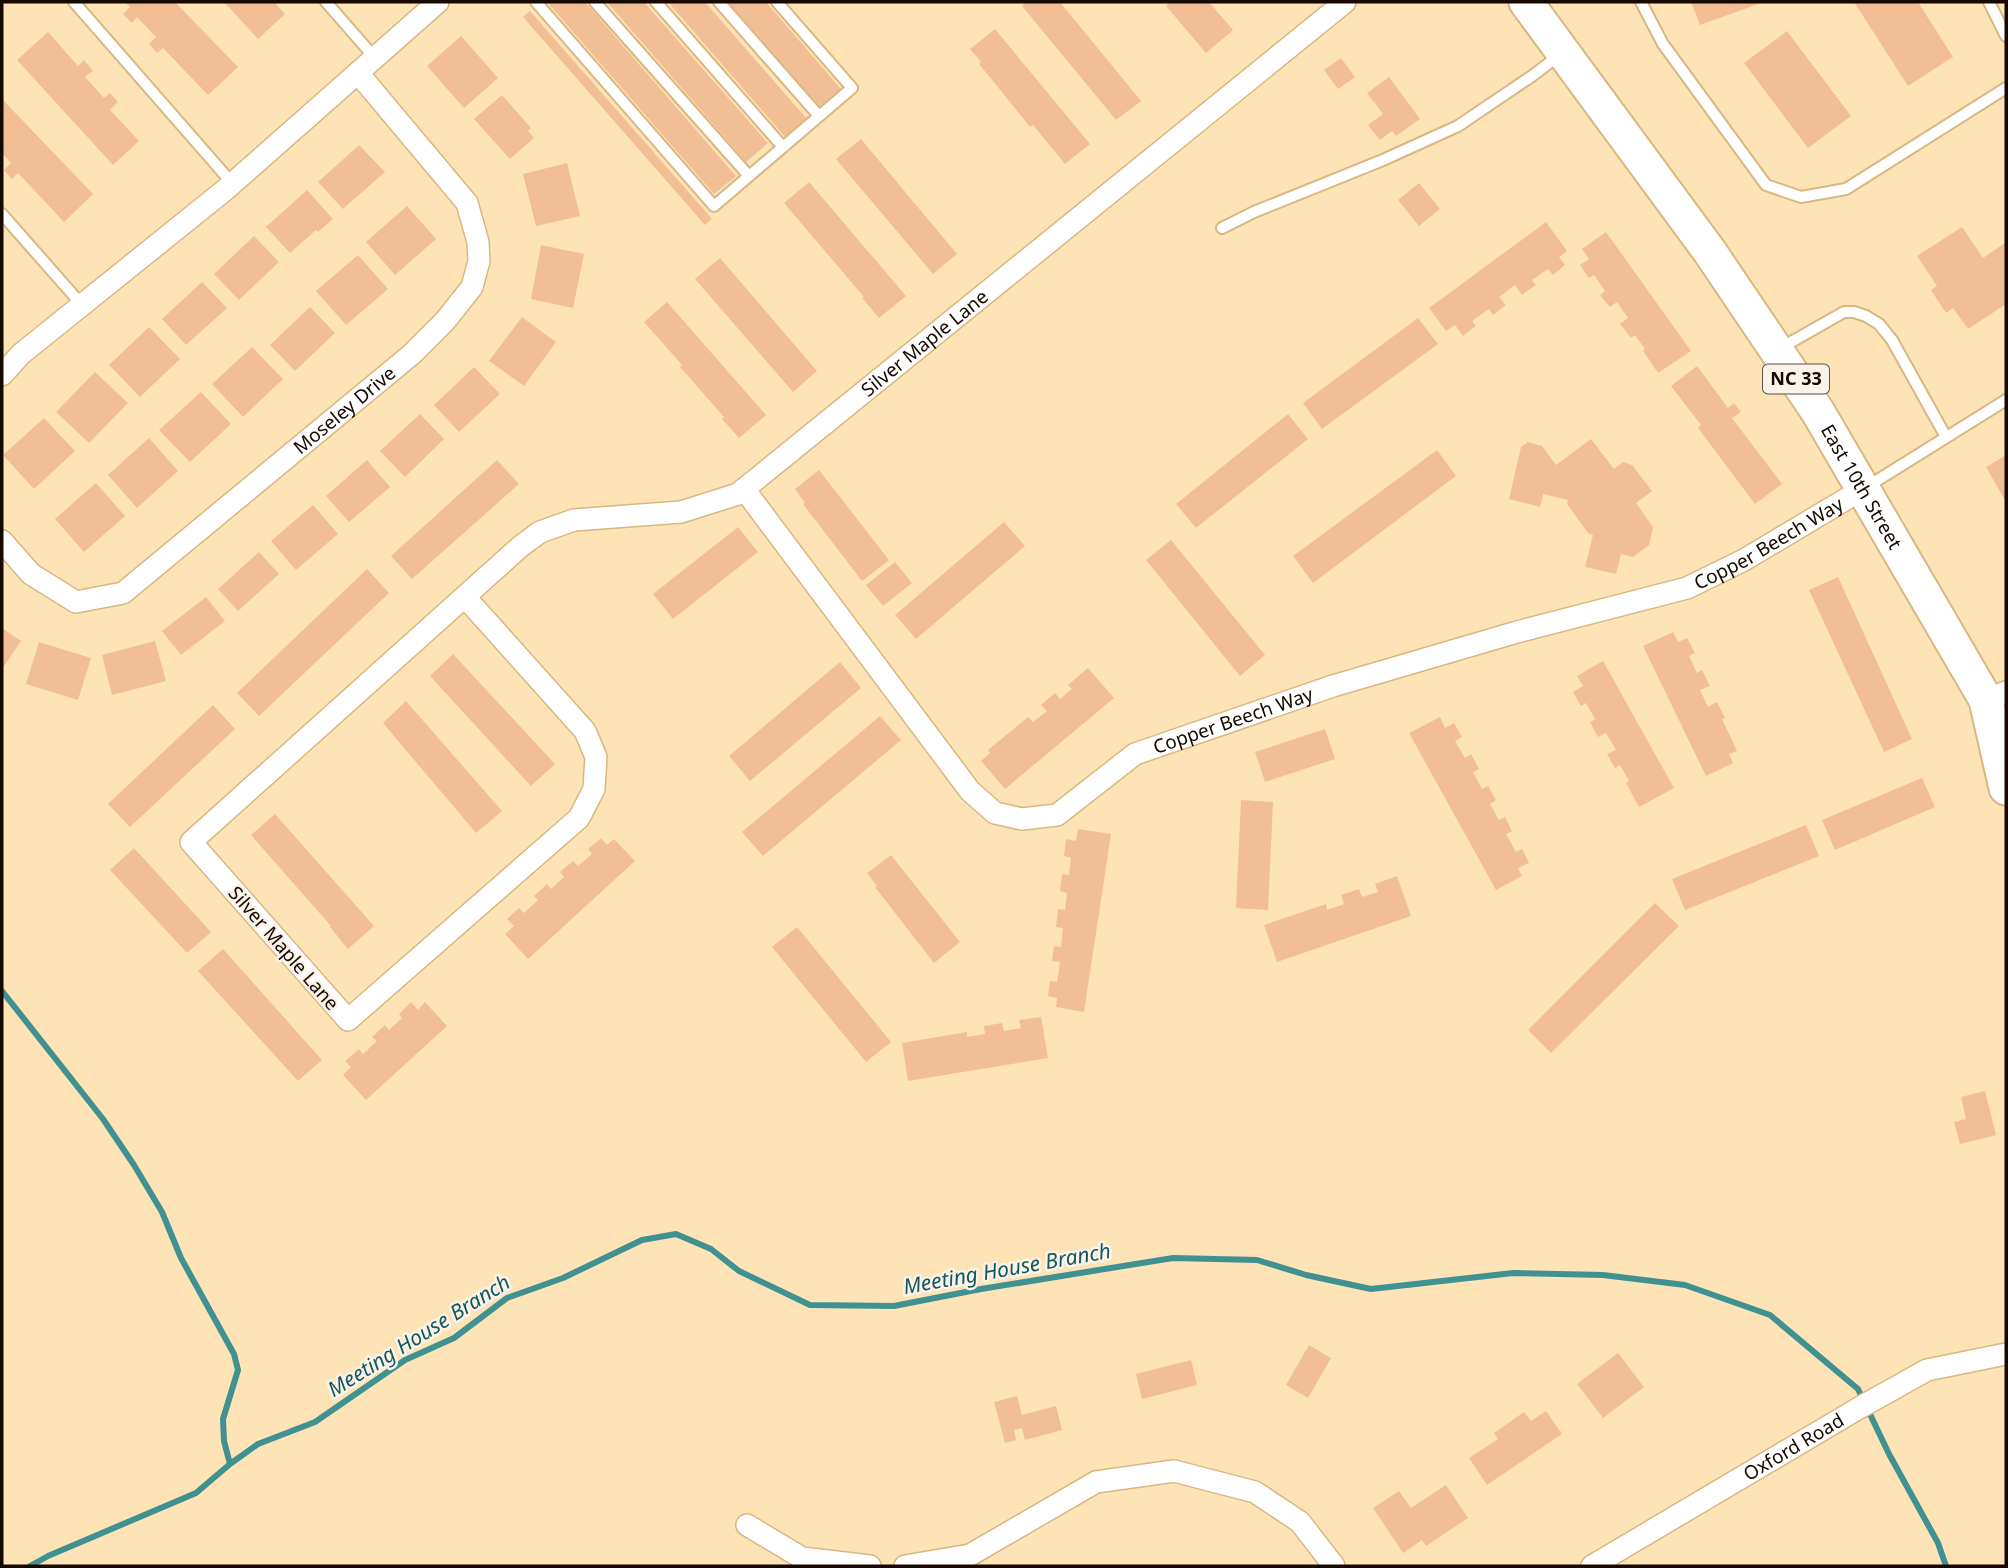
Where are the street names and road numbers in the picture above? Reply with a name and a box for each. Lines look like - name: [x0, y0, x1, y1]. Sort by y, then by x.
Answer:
- street label: Silver Maple Lane: [855, 283, 993, 402]
- street label: Moseley Drive: [288, 360, 401, 460]
- road number: NC 33: [1763, 365, 1829, 394]
- street label: East 10th Street: [1815, 420, 1908, 554]
- street label: Copper Beech Way: [1689, 491, 1848, 596]
- street label: Copper Beech Way: [1149, 681, 1317, 760]
- street label: Silver Maple Lane: [223, 880, 345, 1016]
- street label: Oxford Road: [1738, 1407, 1849, 1487]

